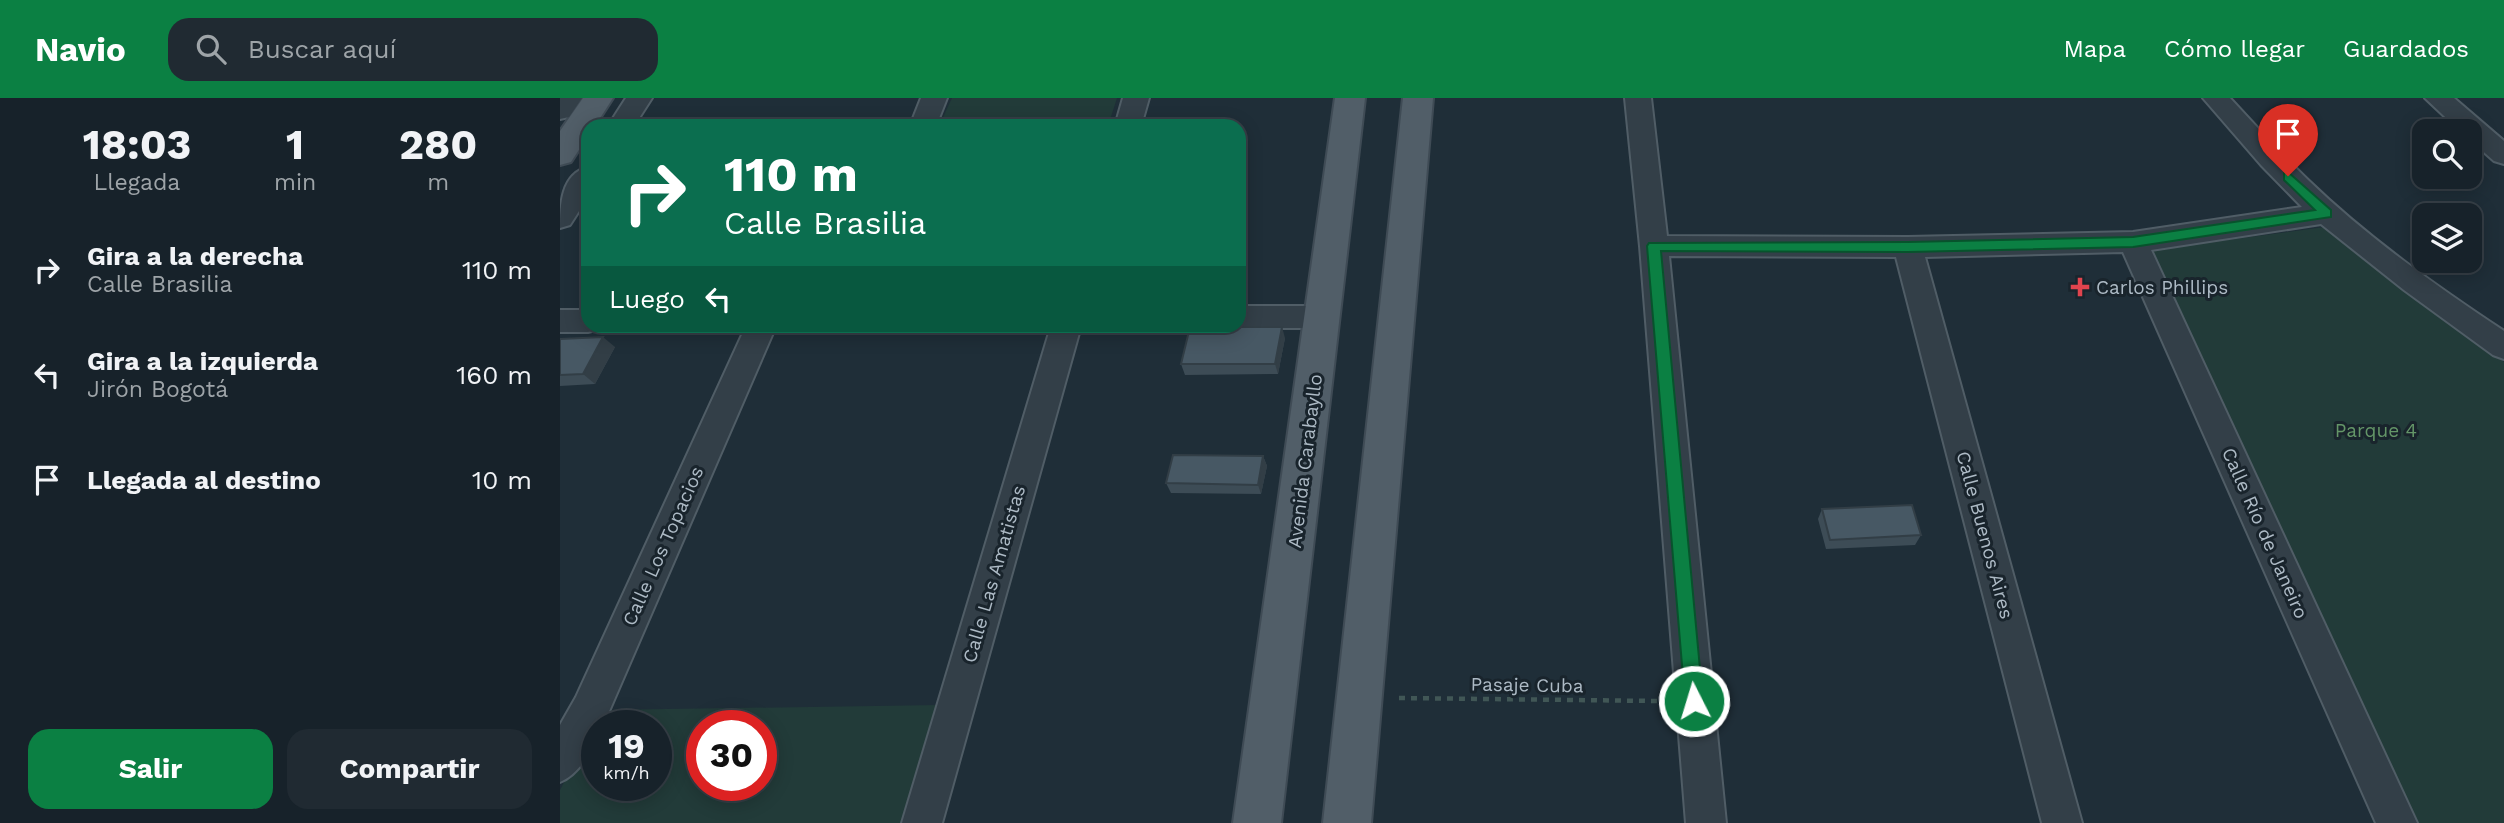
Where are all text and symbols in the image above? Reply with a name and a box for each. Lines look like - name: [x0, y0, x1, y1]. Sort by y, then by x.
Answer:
- search box: [168, 18, 658, 81]
- text: Navio: [35, 30, 126, 69]
- icon: search: [192, 30, 230, 68]
- text: Buscar aquí: [248, 34, 397, 64]
- text: Mapa: [2064, 35, 2126, 63]
- text: Cómo llegar: [2164, 35, 2305, 63]
- text: Guardados: [2343, 35, 2469, 63]
- pin: [2258, 104, 2318, 176]
- icon: arrive: [2269, 115, 2307, 153]
- map controls: [2412, 119, 2482, 273]
- button: search: [2412, 119, 2482, 189]
- text: 18:03: [83, 120, 191, 169]
- text: 1: [286, 120, 304, 169]
- text: 280: [399, 120, 477, 169]
- text: 110 m: [724, 145, 858, 203]
- icon: right: [609, 147, 700, 238]
- text: Llegada: [94, 169, 180, 196]
- text: min: [274, 169, 316, 196]
- text: m: [427, 169, 449, 196]
- button: layers: [2412, 203, 2482, 273]
- text: Calle Brasilia: [724, 204, 926, 242]
- text: Gira a la derecha: [87, 241, 303, 271]
- icon: right: [28, 251, 66, 289]
- text: 110 m: [462, 255, 532, 285]
- text: Calle Brasilia: [87, 271, 233, 298]
- place label: Carlos Phillips: [2096, 276, 2228, 299]
- marker: Carlos Phillips: [2070, 277, 2090, 297]
- icon: left: [699, 280, 737, 318]
- text: Luego: [609, 284, 685, 314]
- text: Gira a la izquierda: [87, 346, 318, 376]
- icon: left: [28, 356, 66, 394]
- text: 160 m: [456, 360, 532, 390]
- street label: Avenida Carabayllo: [1283, 373, 1327, 549]
- text: Jirón Bogotá: [87, 376, 228, 403]
- park label: Parque 4: [2335, 419, 2417, 442]
- street label: Calle Río de Janeiro: [2217, 444, 2313, 622]
- street label: Calle Buenos Aires: [1952, 449, 2018, 621]
- icon: arrive: [28, 461, 66, 499]
- street label: Calle Los Topacios: [618, 463, 708, 629]
- text: Llegada al destino: [87, 465, 321, 495]
- text: 10 m: [472, 465, 532, 495]
- street label: Calle Las Amatistas: [958, 483, 1030, 665]
- position arrow: [1657, 664, 1731, 738]
- street label: Pasaje Cuba: [1470, 673, 1584, 697]
- speed limit sign: 30: [686, 710, 777, 801]
- text: 19: [608, 725, 645, 767]
- button: Salir: [28, 729, 273, 809]
- button: Compartir: [287, 729, 532, 809]
- text: km/h: [603, 762, 650, 783]

